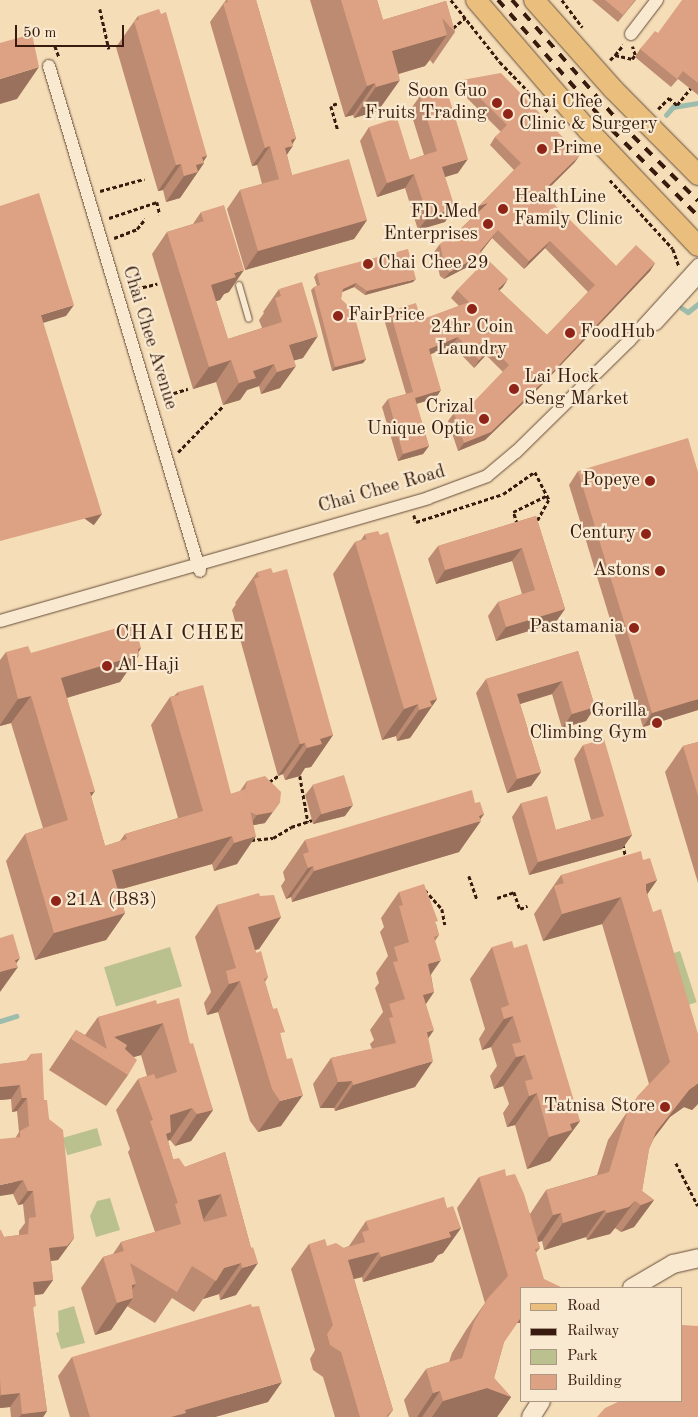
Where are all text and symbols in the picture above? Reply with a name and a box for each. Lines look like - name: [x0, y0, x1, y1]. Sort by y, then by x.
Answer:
- scale bar: [18, 15, 126, 47]
- text: 50 m: [23, 26, 57, 41]
- place label: Soon Guo Fruits Trading: [365, 81, 487, 125]
- place label: Chai Chee Clinic & Surgery: [519, 92, 658, 136]
- marker: Soon Guo Fruits Trading: [491, 97, 503, 109]
- marker: Chai Chee Clinic & Surgery: [501, 107, 515, 121]
- place label: Prime: [552, 138, 602, 160]
- marker: Prime: [536, 143, 548, 155]
- place label: HealthLine Family Clinic: [514, 187, 622, 231]
- place label: FD.Med Enterprises: [383, 202, 478, 246]
- marker: HealthLine Family Clinic: [496, 202, 510, 216]
- marker: FD.Med Enterprises: [482, 218, 494, 230]
- place label: Chai Chee 29: [378, 253, 489, 275]
- marker: Chai Chee 29: [362, 258, 374, 270]
- street label: Chai Chee Avenue: [116, 263, 182, 413]
- marker: 24hr Coin Laundry: [466, 303, 478, 315]
- place label: FairPrice: [348, 305, 425, 327]
- marker: FairPrice: [332, 310, 344, 322]
- place label: 24hr Coin Laundry: [430, 317, 514, 361]
- place label: FoodHub: [580, 322, 655, 344]
- marker: FoodHub: [564, 327, 576, 339]
- place label: Lai Hock Seng Market: [524, 367, 629, 411]
- marker: Lai Hock Seng Market: [508, 383, 520, 395]
- place label: Crizal Unique Optic: [367, 397, 474, 441]
- marker: Crizal Unique Optic: [478, 413, 490, 425]
- street label: Chai Chee Road: [316, 461, 448, 519]
- place label: Popeye: [582, 470, 640, 492]
- marker: Popeye: [644, 475, 656, 487]
- place label: Century: [570, 523, 636, 545]
- marker: Century: [640, 528, 652, 540]
- place label: Astons: [593, 560, 650, 582]
- marker: Astons: [654, 565, 666, 577]
- place label: Pastamania: [529, 617, 624, 639]
- district label: CHAI CHEE: [114, 621, 246, 647]
- marker: Pastamania: [628, 622, 640, 634]
- place label: Al-Haji: [117, 655, 179, 677]
- marker: Al-Haji: [101, 660, 113, 672]
- place label: Gorilla Climbing Gym: [529, 701, 647, 745]
- marker: Gorilla Climbing Gym: [651, 717, 663, 729]
- place label: 21A (B83): [66, 890, 157, 912]
- marker: 21A (B83): [50, 895, 62, 907]
- place label: Tatnisa Store: [544, 1096, 655, 1118]
- marker: Tatnisa Store: [659, 1101, 671, 1113]
- legend: [520, 1287, 683, 1402]
- text: Road: [567, 1299, 600, 1314]
- text: Railway: [567, 1324, 620, 1339]
- text: Park: [567, 1349, 598, 1364]
- text: Building: [567, 1374, 622, 1389]

